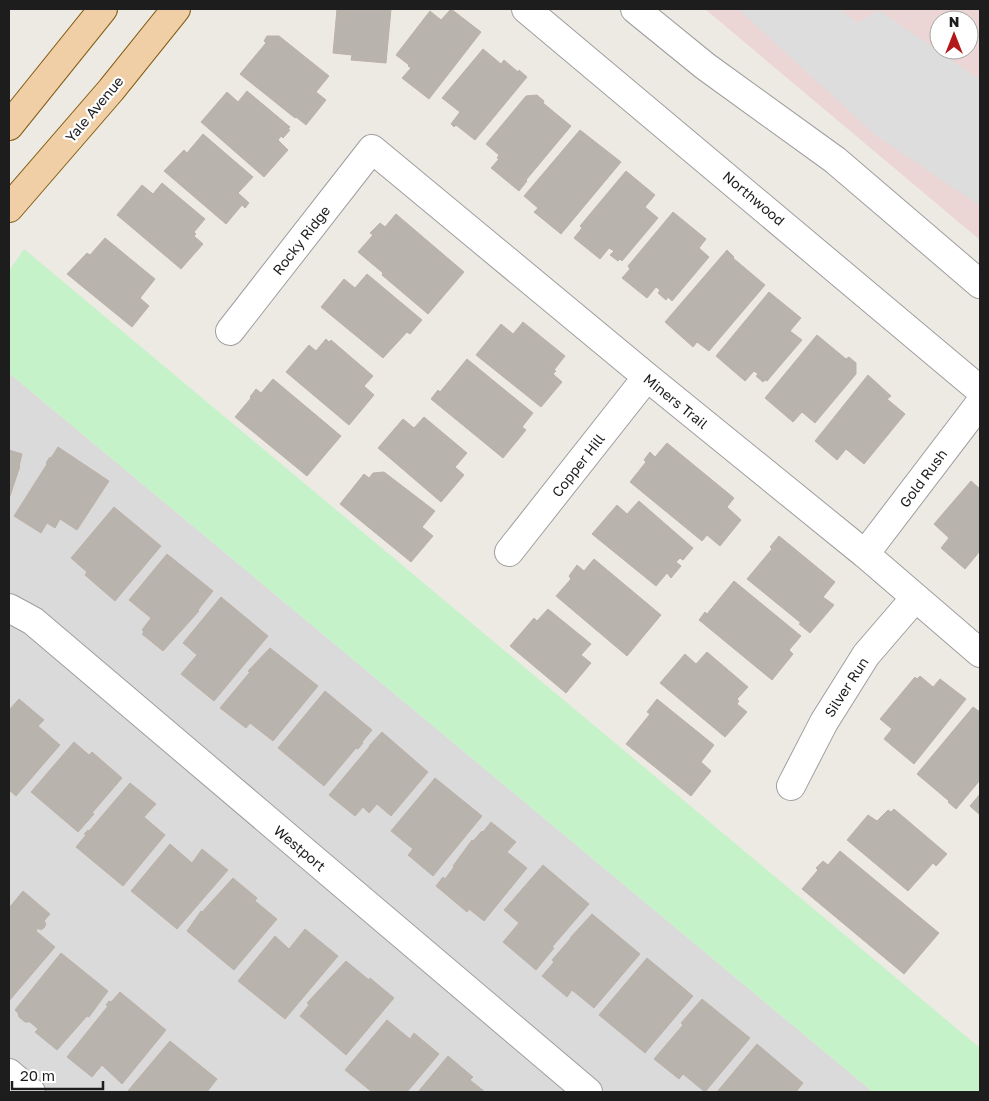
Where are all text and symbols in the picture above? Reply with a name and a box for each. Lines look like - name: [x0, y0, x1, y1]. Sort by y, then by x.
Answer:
- north arrow: [929, 10, 979, 60]
- text: N: [949, 13, 959, 30]
- street label: Yale Avenue: [61, 72, 127, 146]
- street label: Northwood: [720, 167, 788, 229]
- street label: Rocky Ridge: [269, 202, 333, 278]
- street label: Miners Trail: [640, 370, 712, 432]
- street label: Copper Hill: [548, 430, 608, 500]
- street label: Gold Rush: [896, 446, 950, 510]
- street label: Silver Run: [820, 654, 872, 720]
- street label: Westport: [271, 821, 329, 875]
- scale bar: [12, 1058, 104, 1090]
- text: 20 m: [20, 1066, 55, 1084]

